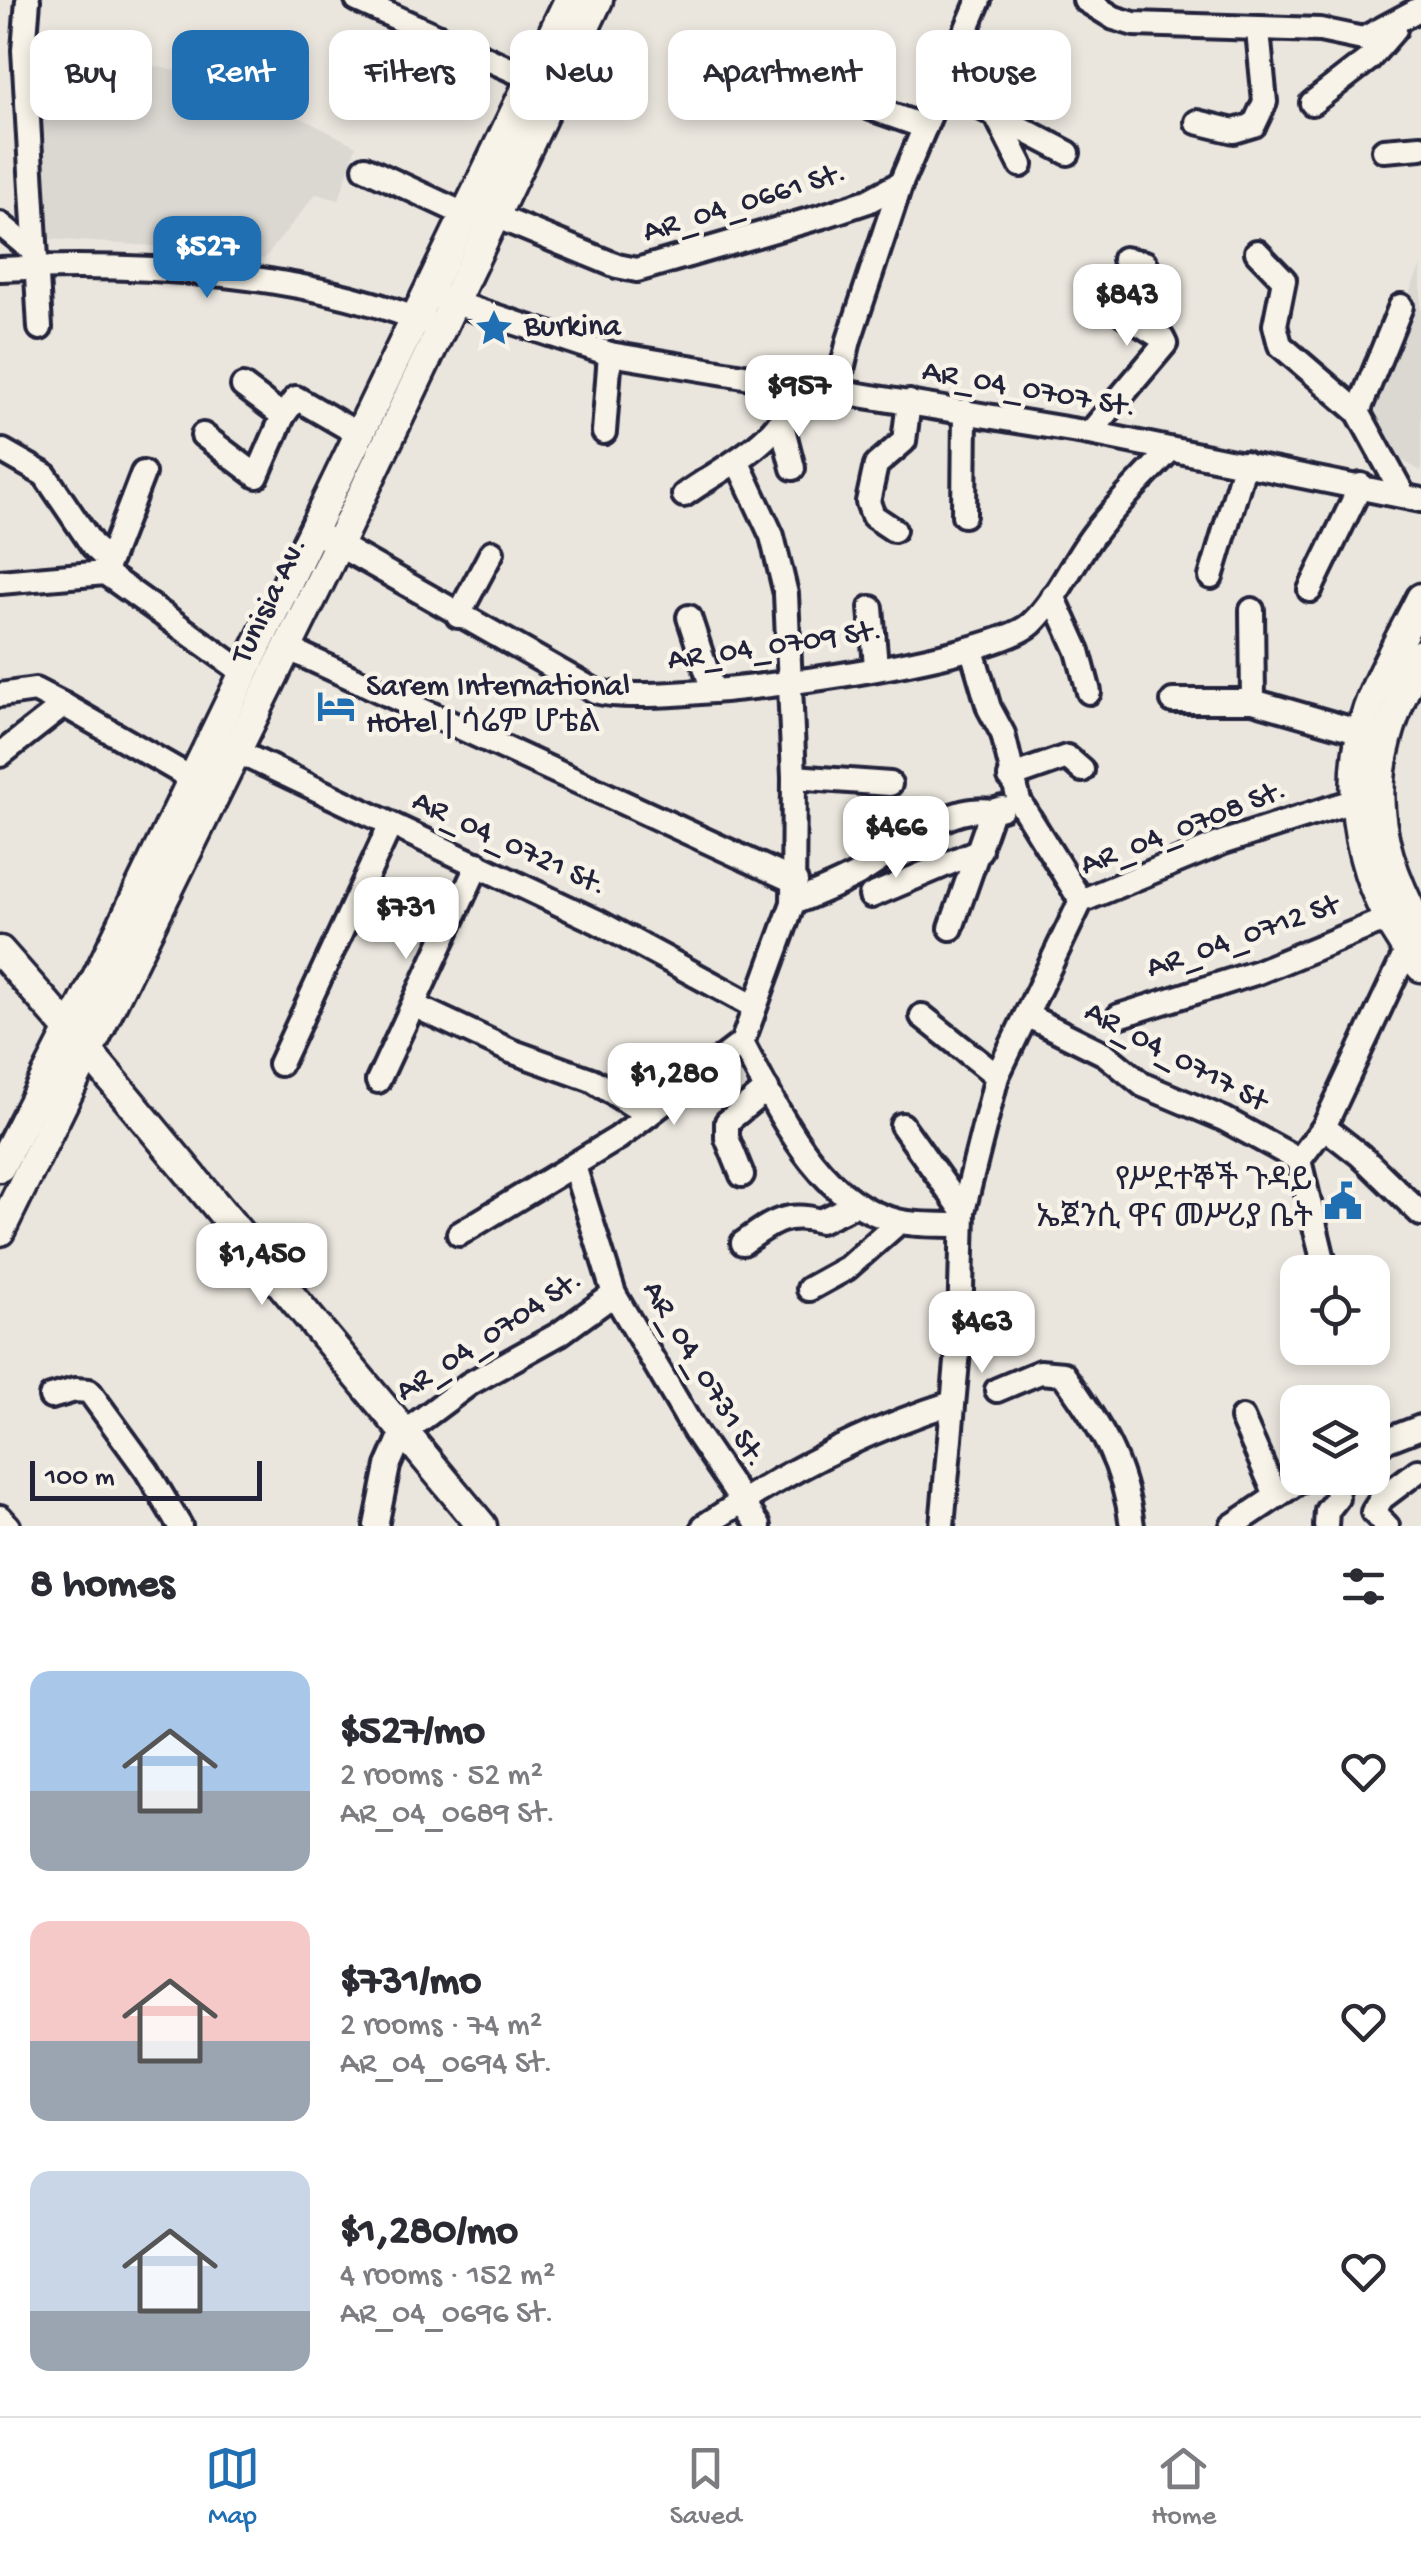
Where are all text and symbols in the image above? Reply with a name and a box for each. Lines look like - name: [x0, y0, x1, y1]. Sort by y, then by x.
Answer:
- chip: Buy: [30, 30, 152, 120]
- chip: Rent: [172, 30, 309, 120]
- chip: Filters: [329, 30, 490, 120]
- chip: New: [510, 30, 648, 120]
- chip: Apartment: [668, 30, 896, 120]
- chip: House: [916, 30, 1071, 120]
- street label: AR_04_0661 St.: [639, 155, 851, 253]
- pin: $527: [148, 216, 266, 301]
- text: $527: [175, 229, 239, 267]
- pin: $843: [1068, 264, 1186, 349]
- text: $843: [1095, 277, 1159, 315]
- place icon: Burkina: [473, 307, 515, 349]
- place label: Burkina: [523, 309, 622, 347]
- street label: AR_04_0707 St.: [919, 353, 1139, 429]
- pin: $957: [740, 355, 858, 440]
- text: $957: [767, 368, 831, 406]
- street label: Tunisia Av.: [223, 531, 318, 672]
- street label: AR_04_0709 St.: [665, 613, 885, 681]
- place label: Sarem International Hotel | ሳሬም ሆቴል: [366, 669, 630, 744]
- hotel icon: Sarem International Hotel | ሳሬም ሆቴል: [315, 685, 357, 727]
- street label: AR_04_0708 St.: [1076, 772, 1292, 886]
- street label: AR_04_0721 St.: [405, 783, 613, 907]
- pin: $466: [837, 796, 955, 881]
- text: $466: [865, 809, 927, 847]
- pin: $731: [347, 877, 465, 962]
- street label: AR_04_0712 St: [1142, 886, 1347, 989]
- text: $731: [376, 890, 436, 928]
- street label: AR_04_0717 St: [1077, 994, 1276, 1123]
- pin: $1,280: [593, 1043, 755, 1128]
- text: $1,280: [630, 1056, 718, 1094]
- place label: የሥደተኞች ጉዳይ ኤጀንሲ ዋና መሥሪያ ቤት: [1036, 1161, 1313, 1239]
- public building icon: የሥደተኞች ጉዳይ ኤጀንሲ ዋና መሥሪያ ቤት: [1322, 1180, 1364, 1222]
- pin: $1,450: [181, 1223, 343, 1308]
- text: $1,450: [218, 1236, 306, 1274]
- map controls: [1280, 1255, 1390, 1495]
- button: locate: [1280, 1255, 1390, 1365]
- street label: AR_04_0704 St.: [389, 1262, 591, 1412]
- street label: AR_04_0731 St.: [632, 1274, 774, 1476]
- pin: $463: [923, 1291, 1041, 1376]
- text: $463: [951, 1304, 1013, 1342]
- button: layers: [1280, 1385, 1390, 1495]
- scale bar: [30, 1456, 262, 1500]
- text: 100 m: [45, 1462, 115, 1495]
- icon: filters: [1336, 1559, 1391, 1614]
- text: 8 homes: [30, 1562, 174, 1611]
- text: $527/mo: [340, 1709, 485, 1758]
- icon: home: [110, 1711, 230, 1831]
- icon: heart: [1336, 1744, 1391, 1799]
- text: 2 rooms · 52 m²: [340, 1758, 543, 1796]
- text: AR_04_0689 St.: [340, 1796, 555, 1834]
- text: $731/mo: [340, 1959, 481, 2008]
- icon: home: [110, 1961, 230, 2081]
- icon: heart: [1336, 1994, 1391, 2049]
- text: 2 rooms · 74 m²: [340, 2008, 542, 2046]
- text: AR_04_0694 St.: [340, 2046, 553, 2084]
- text: $1,280/mo: [340, 2209, 518, 2258]
- icon: home: [110, 2211, 230, 2331]
- icon: heart: [1336, 2244, 1391, 2299]
- text: 4 rooms · 152 m²: [340, 2258, 555, 2296]
- text: AR_04_0696 St.: [340, 2296, 554, 2334]
- tab: Map: [205, 2441, 260, 2534]
- tab: Saved: [670, 2441, 741, 2534]
- tab: Home: [1151, 2441, 1216, 2534]

